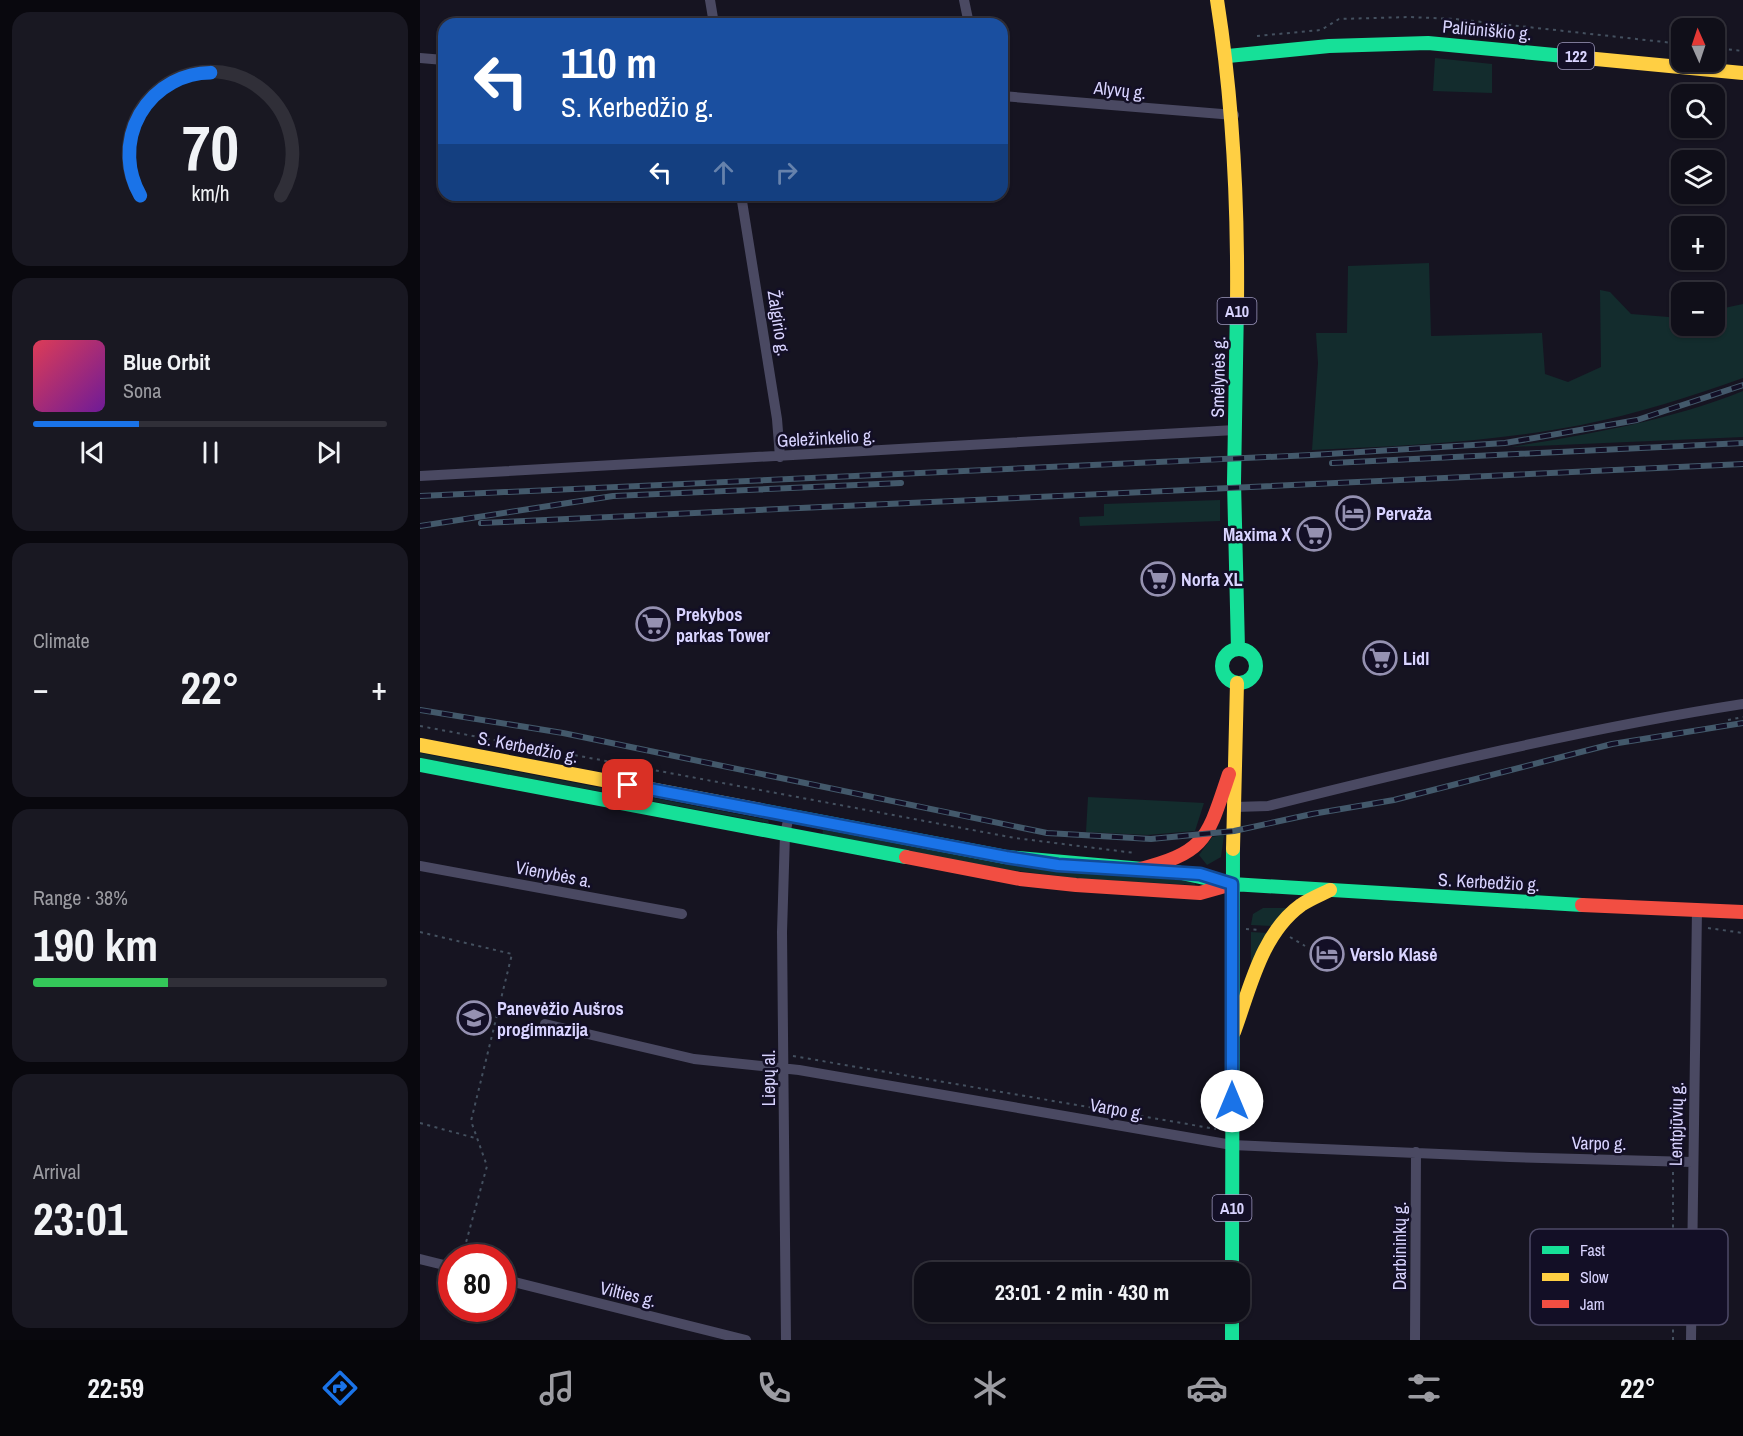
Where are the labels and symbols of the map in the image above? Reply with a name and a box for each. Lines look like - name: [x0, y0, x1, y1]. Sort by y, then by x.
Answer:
- street label: Paliūniškio g.: [1441, 14, 1533, 46]
- north arrow: [1671, 18, 1725, 72]
- road number: 122: [1558, 43, 1594, 69]
- street label: Alyvų g.: [1092, 75, 1147, 105]
- street label: Žalgirio g.: [761, 288, 797, 358]
- road number: A10: [1218, 298, 1256, 324]
- street label: Smėlynės g.: [1205, 336, 1231, 418]
- street label: Geležinkelio g.: [776, 423, 876, 453]
- hotel icon: Pervaža: [1335, 495, 1371, 531]
- place label: Pervaža: [1376, 501, 1433, 526]
- supermarket icon: Maxima X: [1296, 516, 1332, 552]
- place label: Maxima X: [1223, 522, 1291, 547]
- supermarket icon: Norfa XL: [1140, 561, 1176, 597]
- place label: Norfa XL: [1181, 567, 1243, 592]
- place label: Prekybos parkas Tower: [676, 602, 770, 648]
- supermarket icon: Prekybos parkas Tower: [635, 606, 671, 642]
- supermarket icon: Lidl: [1362, 640, 1398, 676]
- place label: Lidl: [1403, 646, 1429, 671]
- street label: S. Kerbedžio g.: [476, 725, 580, 769]
- pin: [602, 759, 653, 810]
- street label: Vienybės a.: [513, 854, 595, 894]
- street label: S. Kerbedžio g.: [1438, 867, 1540, 897]
- hotel icon: Verslo Klasė: [1309, 936, 1345, 972]
- place label: Verslo Klasė: [1350, 942, 1438, 967]
- place label: Panevėžio Aušros progimnazija: [497, 996, 624, 1042]
- school or university icon: Panevėžio Aušros progimnazija: [456, 1000, 492, 1036]
- street label: Liepų al.: [756, 1050, 781, 1106]
- position arrow: [1200, 1069, 1264, 1133]
- street label: Lentpjūvių g.: [1663, 1082, 1689, 1166]
- street label: Varpo g.: [1088, 1092, 1146, 1126]
- street label: Varpo g.: [1571, 1130, 1627, 1156]
- road number: A10: [1212, 1195, 1252, 1221]
- street label: Darbininkų g.: [1387, 1202, 1412, 1290]
- legend: [1530, 1229, 1728, 1325]
- text: Fast: [1580, 1239, 1605, 1261]
- speed limit sign: 80: [438, 1244, 516, 1322]
- text: Slow: [1580, 1266, 1609, 1288]
- street label: Vilties g.: [597, 1275, 659, 1313]
- text: Jam: [1580, 1293, 1605, 1315]

